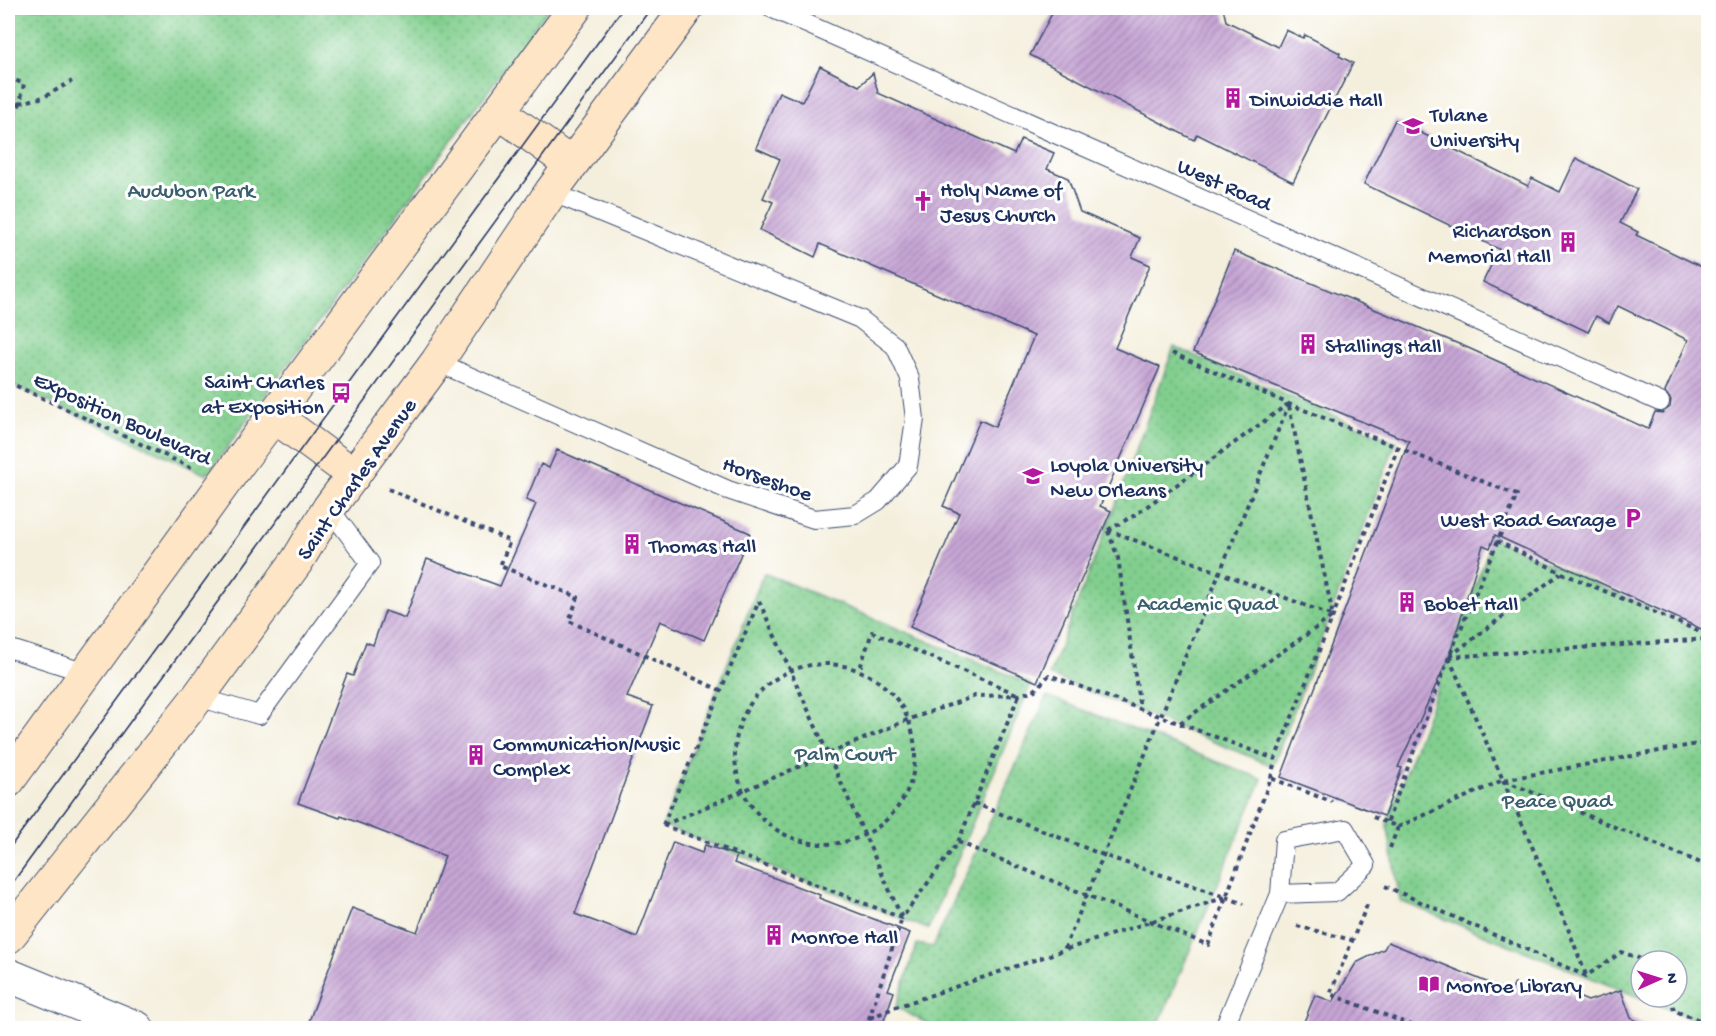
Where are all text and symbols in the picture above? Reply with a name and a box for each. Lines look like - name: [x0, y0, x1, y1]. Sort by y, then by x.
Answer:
- building icon: Dinwiddie Hall: [1221, 86, 1245, 110]
- place label: Dinwiddie Hall: [1248, 89, 1383, 115]
- place label: Tulane University: [1428, 104, 1520, 155]
- school or university icon: Tulane University: [1401, 114, 1425, 138]
- street label: West Road: [1172, 154, 1276, 220]
- place label: Holy Name of Jesus Church: [940, 179, 1064, 230]
- park label: Audubon Park: [127, 180, 257, 206]
- church icon: Holy Name of Jesus Church: [911, 189, 935, 213]
- place label: Richardson Memorial Hall: [1428, 220, 1552, 271]
- building icon: Richardson Memorial Hall: [1556, 230, 1580, 254]
- building icon: Stallings Hall: [1296, 332, 1320, 356]
- place label: Stallings Hall: [1325, 335, 1442, 361]
- street label: Exposition Boulevard: [28, 368, 216, 474]
- place label: Saint Charles at Exposition: [202, 371, 325, 422]
- bus stop icon: Saint Charles at Exposition: [329, 381, 353, 405]
- street label: Saint Charles Avenue: [293, 394, 424, 566]
- street label: Horseshoe: [718, 452, 816, 509]
- place label: Loyola University New Orleans: [1050, 454, 1204, 505]
- school or university icon: Loyola University New Orleans: [1021, 464, 1045, 488]
- parking icon: West Road Garage: [1621, 506, 1645, 530]
- place label: West Road Garage: [1440, 509, 1617, 535]
- building icon: Thomas Hall: [620, 532, 644, 556]
- place label: Thomas Hall: [647, 535, 756, 561]
- building icon: Bobet Hall: [1395, 590, 1419, 614]
- park label: Academic Quad: [1137, 593, 1279, 619]
- place label: Bobet Hall: [1423, 593, 1518, 619]
- place label: Communication/Music Complex: [493, 733, 681, 784]
- building icon: Communication/Music Complex: [464, 743, 488, 767]
- park label: Palm Court: [794, 743, 897, 769]
- park label: Peace Quad: [1501, 790, 1614, 816]
- building icon: Monroe Hall: [762, 923, 786, 947]
- place label: Monroe Hall: [791, 926, 899, 952]
- north arrow: [1629, 949, 1689, 1009]
- library icon: Monroe Library: [1417, 972, 1441, 996]
- text: N: [1661, 973, 1680, 985]
- place label: Monroe Library: [1446, 975, 1582, 1001]

